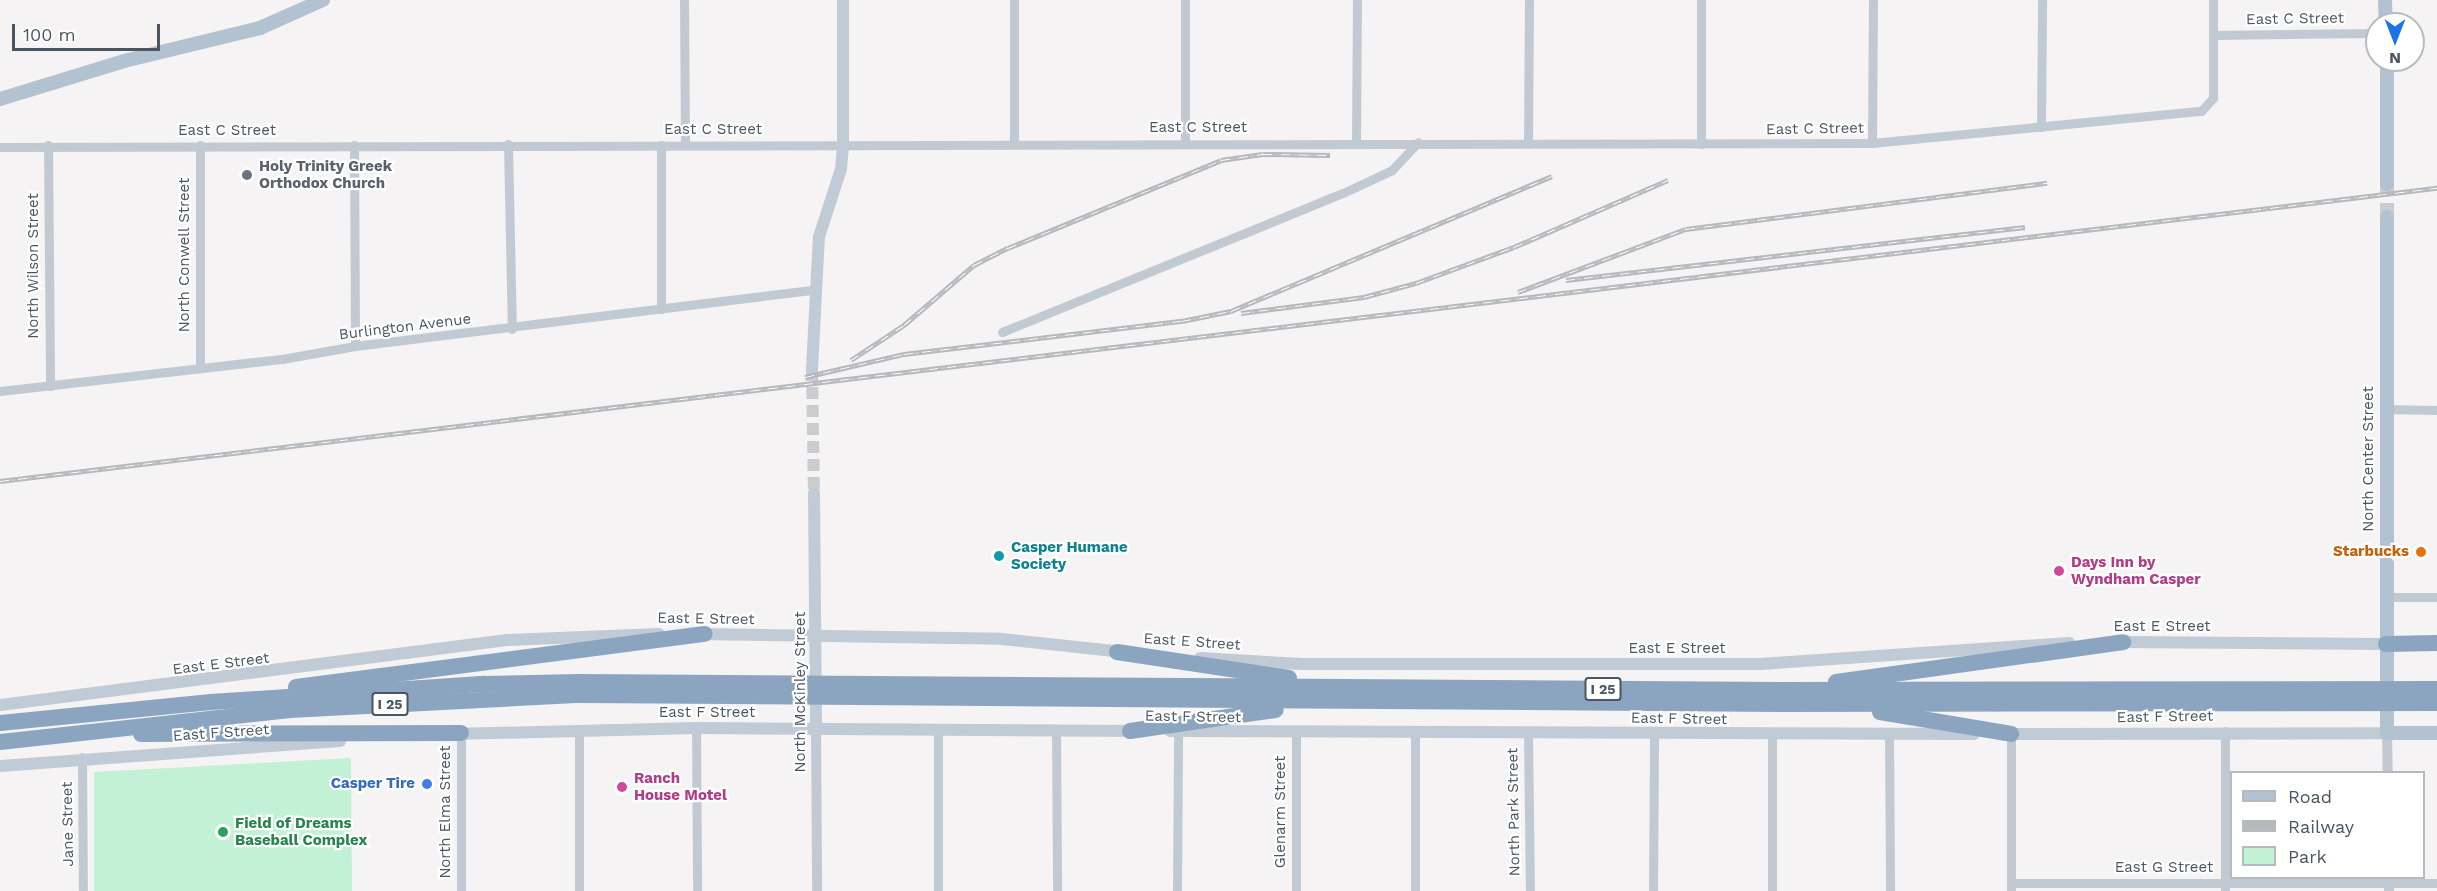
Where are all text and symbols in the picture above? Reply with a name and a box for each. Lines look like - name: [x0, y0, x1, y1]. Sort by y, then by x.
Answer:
- street label: East C Street: [2246, 9, 2344, 29]
- scale bar: [15, 12, 164, 50]
- north arrow: [2365, 12, 2425, 72]
- text: 100 m: [23, 24, 76, 45]
- text: N: [2389, 49, 2401, 68]
- street label: East C Street: [1149, 119, 1247, 137]
- street label: East C Street: [1766, 119, 1864, 139]
- street label: East C Street: [664, 121, 762, 139]
- street label: East C Street: [178, 122, 276, 140]
- place label: Holy Trinity Greek Orthodox Church: [259, 157, 393, 192]
- marker: Holy Trinity Greek Orthodox Church: [240, 168, 254, 182]
- street label: North Conwell Street: [176, 177, 194, 333]
- street label: North Wilson Street: [25, 193, 43, 339]
- street label: Burlington Avenue: [338, 310, 472, 344]
- street label: North Center Street: [2360, 386, 2378, 532]
- place label: Casper Humane Society: [1011, 538, 1128, 573]
- place label: Starbucks: [2333, 543, 2409, 561]
- marker: Starbucks: [2414, 545, 2428, 559]
- marker: Casper Humane Society: [992, 549, 1006, 563]
- place label: Days Inn by Wyndham Casper: [2071, 553, 2201, 588]
- marker: Days Inn by Wyndham Casper: [2052, 564, 2066, 578]
- street label: East E Street: [657, 609, 755, 629]
- street label: North McKinley Street: [792, 611, 810, 773]
- street label: East E Street: [2113, 618, 2211, 636]
- street label: East E Street: [1143, 630, 1241, 654]
- street label: East E Street: [1628, 640, 1726, 658]
- street label: East E Street: [172, 649, 270, 679]
- road number: I 25: [1584, 678, 1622, 700]
- road number: I 25: [370, 693, 410, 715]
- street label: East F Street: [659, 704, 755, 722]
- street label: East F Street: [1144, 707, 1242, 727]
- street label: East F Street: [2116, 707, 2214, 727]
- street label: East F Street: [1630, 709, 1728, 729]
- street label: East F Street: [172, 721, 270, 745]
- street label: North Elma Street: [437, 745, 455, 879]
- street label: North Park Street: [1504, 747, 1524, 877]
- street label: Glenarm Street: [1272, 756, 1290, 868]
- place label: Ranch House Motel: [634, 769, 727, 804]
- legend: [2230, 771, 2425, 879]
- place label: Casper Tire: [330, 775, 415, 793]
- marker: Casper Tire: [420, 777, 434, 791]
- marker: Ranch House Motel: [615, 780, 629, 794]
- street label: Jane Street: [58, 781, 78, 867]
- text: Road: [2288, 786, 2332, 807]
- place label: Field of Dreams Baseball Complex: [235, 814, 367, 849]
- text: Railway: [2288, 816, 2354, 837]
- marker: Field of Dreams Baseball Complex: [216, 825, 230, 839]
- text: Park: [2288, 846, 2327, 867]
- street label: East G Street: [2115, 859, 2213, 877]

